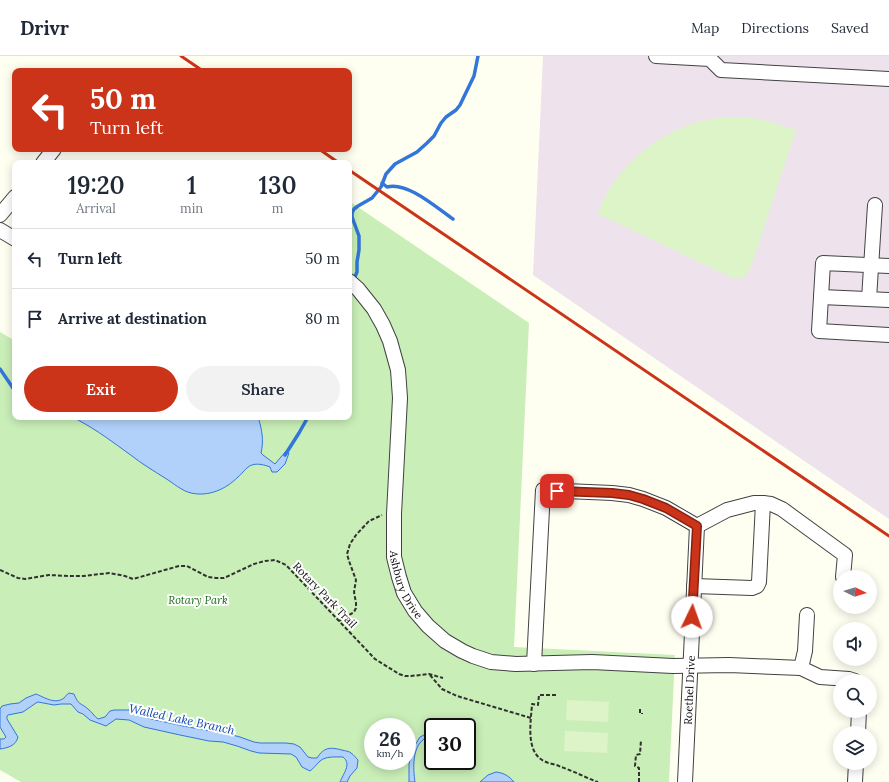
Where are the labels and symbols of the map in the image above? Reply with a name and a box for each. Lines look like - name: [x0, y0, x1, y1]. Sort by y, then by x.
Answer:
- pin: [540, 474, 574, 508]
- street label: Ashbury Drive: [387, 550, 426, 622]
- street label: Rotary Park Trail: [290, 559, 360, 631]
- north arrow: [833, 570, 877, 614]
- park label: Rotary Park: [168, 593, 228, 607]
- position arrow: [671, 596, 713, 638]
- street label: Roethel Drive: [681, 655, 698, 725]
- water label: Walled Lake Branch: [128, 700, 236, 738]
- speed limit sign: 30: [424, 718, 476, 770]

